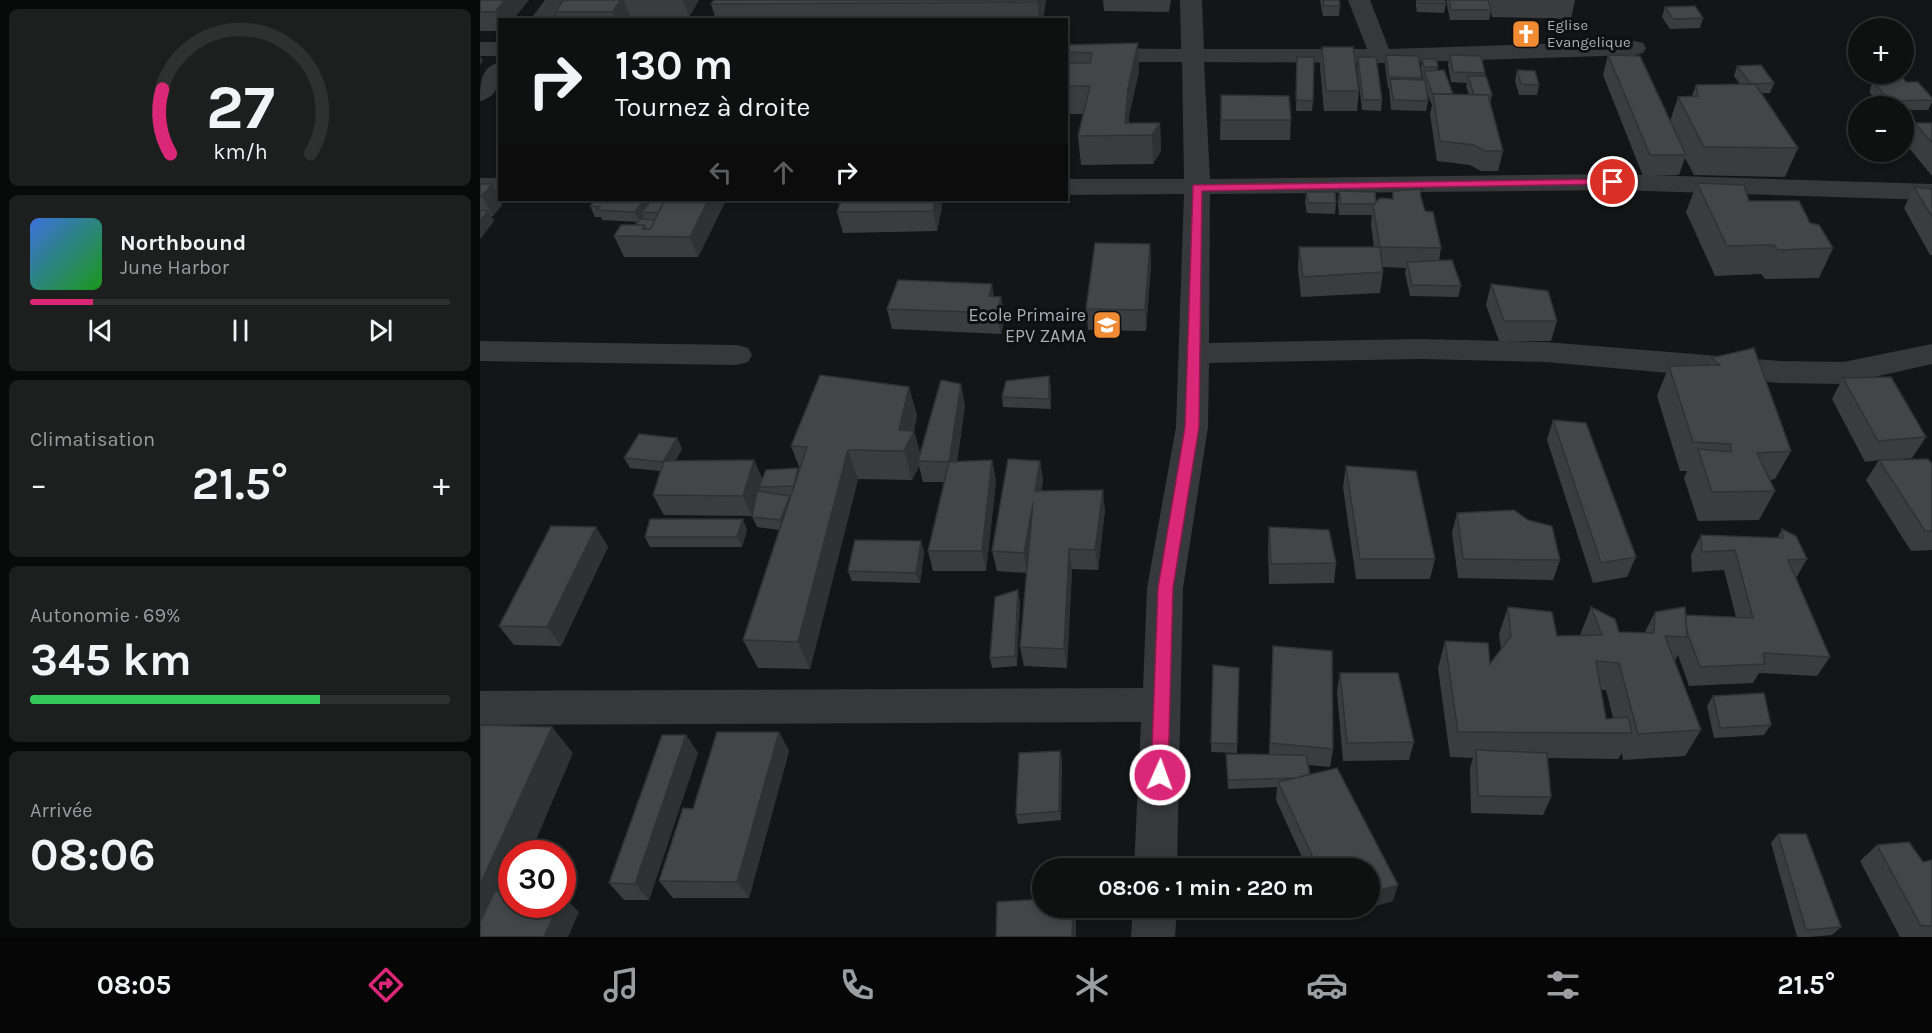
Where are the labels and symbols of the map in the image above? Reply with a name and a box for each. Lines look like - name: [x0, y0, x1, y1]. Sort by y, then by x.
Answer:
- place label: Eglise Evangelique: [1547, 16, 1631, 51]
- church icon: Eglise Evangelique: [1510, 18, 1542, 50]
- pin: [1587, 156, 1638, 207]
- place label: Ecole Primaire EPV ZAMA: [969, 304, 1086, 347]
- school or university icon: Ecole Primaire EPV ZAMA: [1091, 309, 1123, 341]
- position arrow: [1128, 743, 1192, 807]
- speed limit sign: 30: [498, 840, 576, 918]

